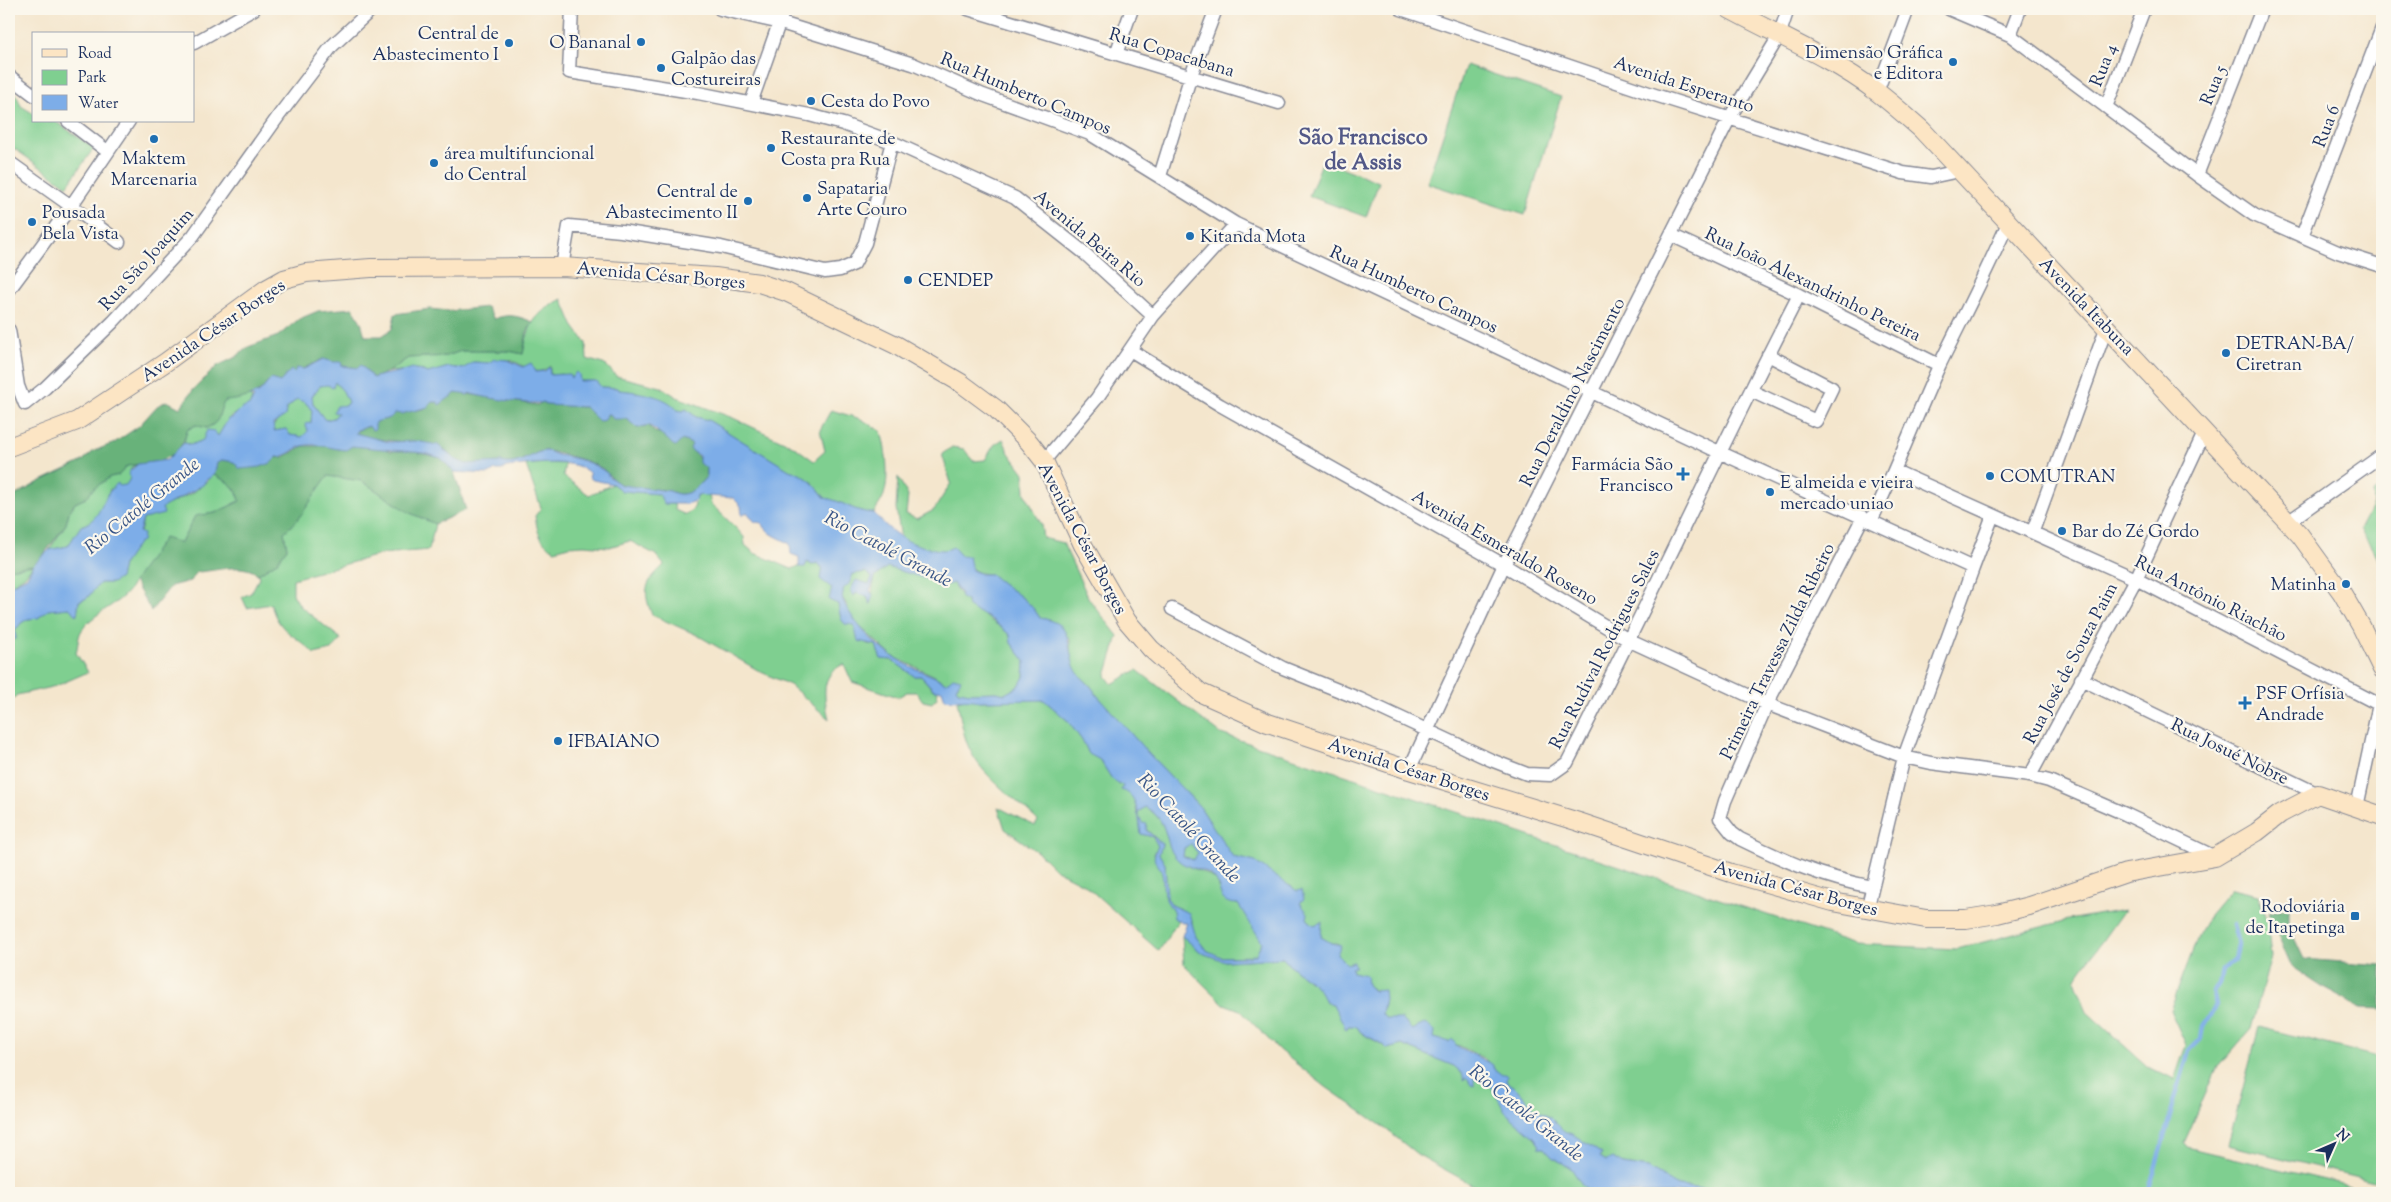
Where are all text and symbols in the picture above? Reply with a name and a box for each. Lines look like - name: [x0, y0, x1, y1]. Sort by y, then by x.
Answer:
- place label: Central de Abastecimento I: [372, 22, 499, 69]
- street label: Rua Copacabana: [1105, 22, 1237, 85]
- place label: O Bananal: [549, 31, 631, 57]
- legend: [32, 32, 195, 122]
- marker: O Bananal: [635, 36, 647, 48]
- marker: Central de Abastecimento I: [503, 37, 515, 49]
- street label: Rua 4: [2085, 40, 2125, 91]
- place label: Dimensão Gráfica e Editora: [1805, 41, 1943, 88]
- text: Road: [78, 44, 112, 65]
- place label: Galpão das Costureiras: [671, 47, 761, 94]
- street label: Rua Humberto Campos: [936, 47, 1115, 143]
- street label: Avenida Esperanto: [1610, 51, 1757, 121]
- marker: Dimensão Gráfica e Editora: [1947, 56, 1959, 68]
- marker: Galpão das Costureiras: [655, 62, 667, 74]
- street label: Rua 5: [2195, 62, 2235, 110]
- text: Park: [78, 68, 107, 89]
- place label: Cesta do Povo: [821, 90, 930, 116]
- text: Water: [78, 94, 119, 115]
- marker: Cesta do Povo: [805, 95, 817, 107]
- street label: Rua 6: [2308, 102, 2348, 152]
- district label: São Francisco de Assis: [1298, 123, 1428, 180]
- place label: Restaurante de Costa pra Rua: [781, 127, 896, 174]
- marker: Maktem Marcenaria: [148, 133, 160, 145]
- place label: área multifuncional do Central: [444, 142, 595, 189]
- marker: Restaurante de Costa pra Rua: [765, 142, 777, 154]
- place label: Maktem Marcenaria: [111, 147, 197, 194]
- marker: área multifuncional do Central: [428, 157, 440, 169]
- place label: Sapataria Arte Couro: [817, 177, 907, 224]
- place label: Central de Abastecimento II: [605, 180, 738, 227]
- street label: Avenida Beira Rio: [1027, 184, 1151, 295]
- marker: Sapataria Arte Couro: [801, 192, 813, 204]
- marker: Central de Abastecimento II: [742, 195, 754, 207]
- place label: Pousada Bela Vista: [42, 201, 119, 248]
- street label: Rua São Joaquim: [94, 203, 201, 318]
- marker: Pousada Bela Vista: [26, 216, 38, 228]
- street label: Rua João Alexandrinho Pereira: [1700, 222, 1925, 350]
- place label: Kitanda Mota: [1200, 225, 1306, 251]
- marker: Kitanda Mota: [1184, 230, 1196, 242]
- street label: Rua Humberto Campos: [1325, 240, 1502, 341]
- street label: Avenida Itabuna: [2032, 252, 2139, 363]
- street label: Avenida César Borges: [575, 257, 746, 297]
- place label: CENDEP: [918, 269, 993, 295]
- street label: Avenida César Borges: [137, 274, 291, 390]
- marker: CENDEP: [902, 274, 914, 286]
- street label: Rua Deraldino Nascimento: [1515, 294, 1633, 492]
- place label: DETRAN-BA/ Ciretran: [2236, 332, 2354, 379]
- marker: DETRAN-BA/ Ciretran: [2220, 347, 2232, 359]
- water label: Rio Catolé Grande: [79, 452, 206, 562]
- place label: Farmácia São Francisco: [1572, 453, 1673, 500]
- street label: Avenida César Borges: [1030, 458, 1132, 620]
- place label: COMUTRAN: [2000, 465, 2115, 491]
- marker: Farmácia São Francisco: [1677, 468, 1689, 480]
- marker: COMUTRAN: [1984, 470, 1996, 482]
- place label: E almeida e vieira mercado uniao: [1780, 471, 1914, 518]
- street label: Avenida Esmeraldo Roseno: [1406, 485, 1602, 613]
- marker: E almeida e vieira mercado uniao: [1764, 486, 1776, 498]
- water label: Rio Catolé Grande: [819, 505, 957, 595]
- place label: Bar do Zé Gordo: [2072, 520, 2199, 546]
- marker: Bar do Zé Gordo: [2056, 525, 2068, 537]
- street label: Primeira Travessa Zilda Ribeiro: [1715, 539, 1843, 765]
- street label: Rua Rudival Rodrigues Sales: [1544, 545, 1668, 754]
- street label: Rua Antônio Riachão: [2129, 550, 2291, 650]
- place label: Matinha: [2271, 573, 2336, 599]
- street label: Rua José de Souza Paim: [2018, 578, 2125, 749]
- marker: Matinha: [2340, 578, 2352, 590]
- place label: PSF Orfísia Andrade: [2256, 682, 2345, 729]
- marker: PSF Orfísia Andrade: [2238, 696, 2252, 710]
- street label: Rua Josué Nobre: [2166, 713, 2293, 793]
- place label: IFBAIANO: [568, 730, 660, 756]
- street label: Avenida César Borges: [1324, 732, 1493, 809]
- marker: IFBAIANO: [552, 735, 564, 747]
- water label: Rio Catolé Grande: [1130, 768, 1246, 890]
- street label: Avenida César Borges: [1710, 855, 1881, 924]
- place label: Rodoviária de Itapetinga: [2246, 895, 2345, 942]
- marker: Rodoviária de Itapetinga: [2349, 910, 2361, 922]
- water label: Rio Catolé Grande: [1462, 1059, 1589, 1169]
- north arrow: [2308, 1120, 2358, 1170]
- text: N: [2331, 1125, 2353, 1147]

